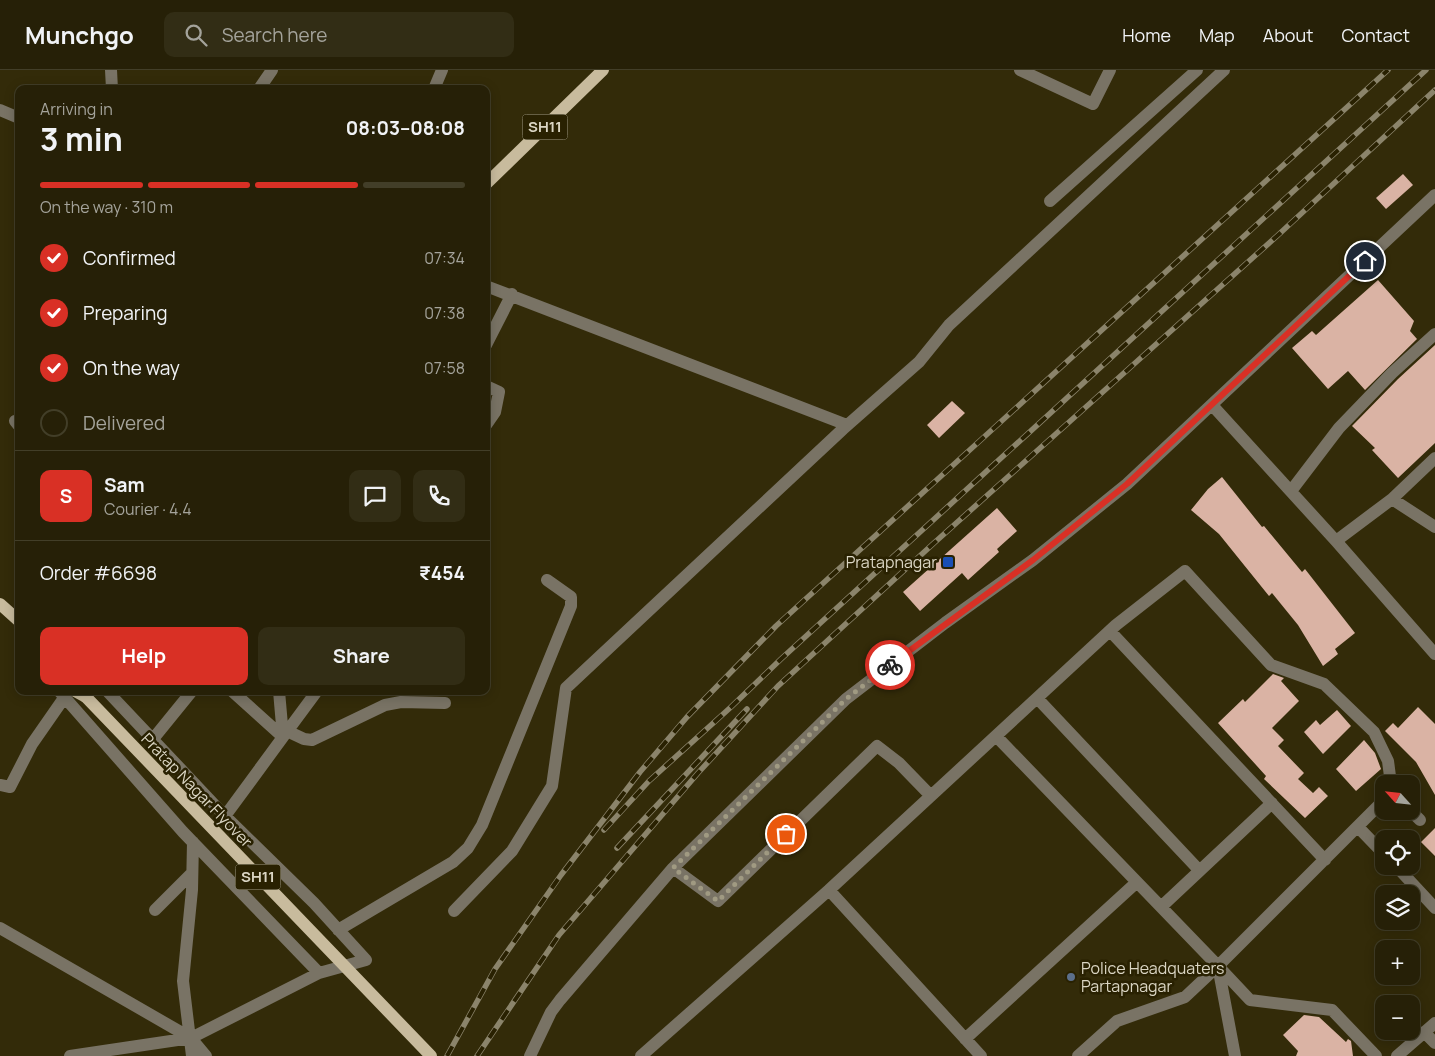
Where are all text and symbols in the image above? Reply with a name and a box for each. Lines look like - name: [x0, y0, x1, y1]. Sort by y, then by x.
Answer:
- search box: [164, 12, 514, 57]
- text: Munchgo: [25, 18, 134, 51]
- icon: search: [182, 21, 210, 49]
- text: Search here: [222, 22, 327, 48]
- text: Home: [1122, 23, 1171, 47]
- text: Map: [1199, 23, 1235, 47]
- text: About: [1263, 23, 1313, 47]
- text: Contact: [1341, 23, 1410, 47]
- text: Arriving in: [40, 98, 113, 120]
- road number: SH11: [522, 114, 568, 140]
- text: 08:03–08:08: [346, 115, 465, 141]
- text: 3 min: [40, 117, 123, 161]
- text: On the way · 310 m: [40, 196, 173, 218]
- pin: [1344, 240, 1386, 282]
- icon: check: [40, 244, 68, 272]
- text: Confirmed: [83, 245, 176, 271]
- text: 07:34: [424, 247, 465, 269]
- icon: home: [1351, 247, 1379, 275]
- icon: check: [40, 299, 68, 327]
- text: Preparing: [83, 300, 168, 326]
- text: 07:38: [424, 302, 465, 324]
- icon: check: [40, 354, 68, 382]
- text: On the way: [83, 355, 180, 381]
- text: 07:58: [424, 357, 465, 379]
- text: Delivered: [83, 410, 165, 436]
- button: chat: [349, 470, 401, 522]
- button: phone: [413, 470, 465, 522]
- text: Sam: [104, 472, 145, 498]
- text: S: [60, 483, 72, 509]
- text: Courier · 4.4: [104, 498, 192, 520]
- place label: Pratapnagar: [846, 551, 937, 573]
- marker: Pratapnagar: [941, 555, 955, 569]
- text: Order #6698: [40, 560, 157, 586]
- text: ₹454: [419, 560, 465, 586]
- button: Help: [40, 627, 248, 685]
- button: Share: [258, 627, 465, 685]
- courier: [865, 640, 915, 690]
- icon: bike: [876, 651, 904, 679]
- street label: Pratap Nagar Flyover: [137, 728, 258, 852]
- north arrow: [1375, 775, 1420, 820]
- map controls: [1375, 775, 1420, 1040]
- pin: [765, 813, 807, 855]
- icon: bag: [772, 820, 800, 848]
- button: locate: [1375, 830, 1420, 875]
- road number: SH11: [236, 864, 280, 890]
- button: layers: [1375, 885, 1420, 930]
- button: +: [1375, 940, 1420, 985]
- place label: Police Headquaters Partapnagar: [1081, 957, 1224, 997]
- marker: Police Headquaters Partapnagar: [1065, 971, 1077, 983]
- button: −: [1375, 995, 1420, 1040]

